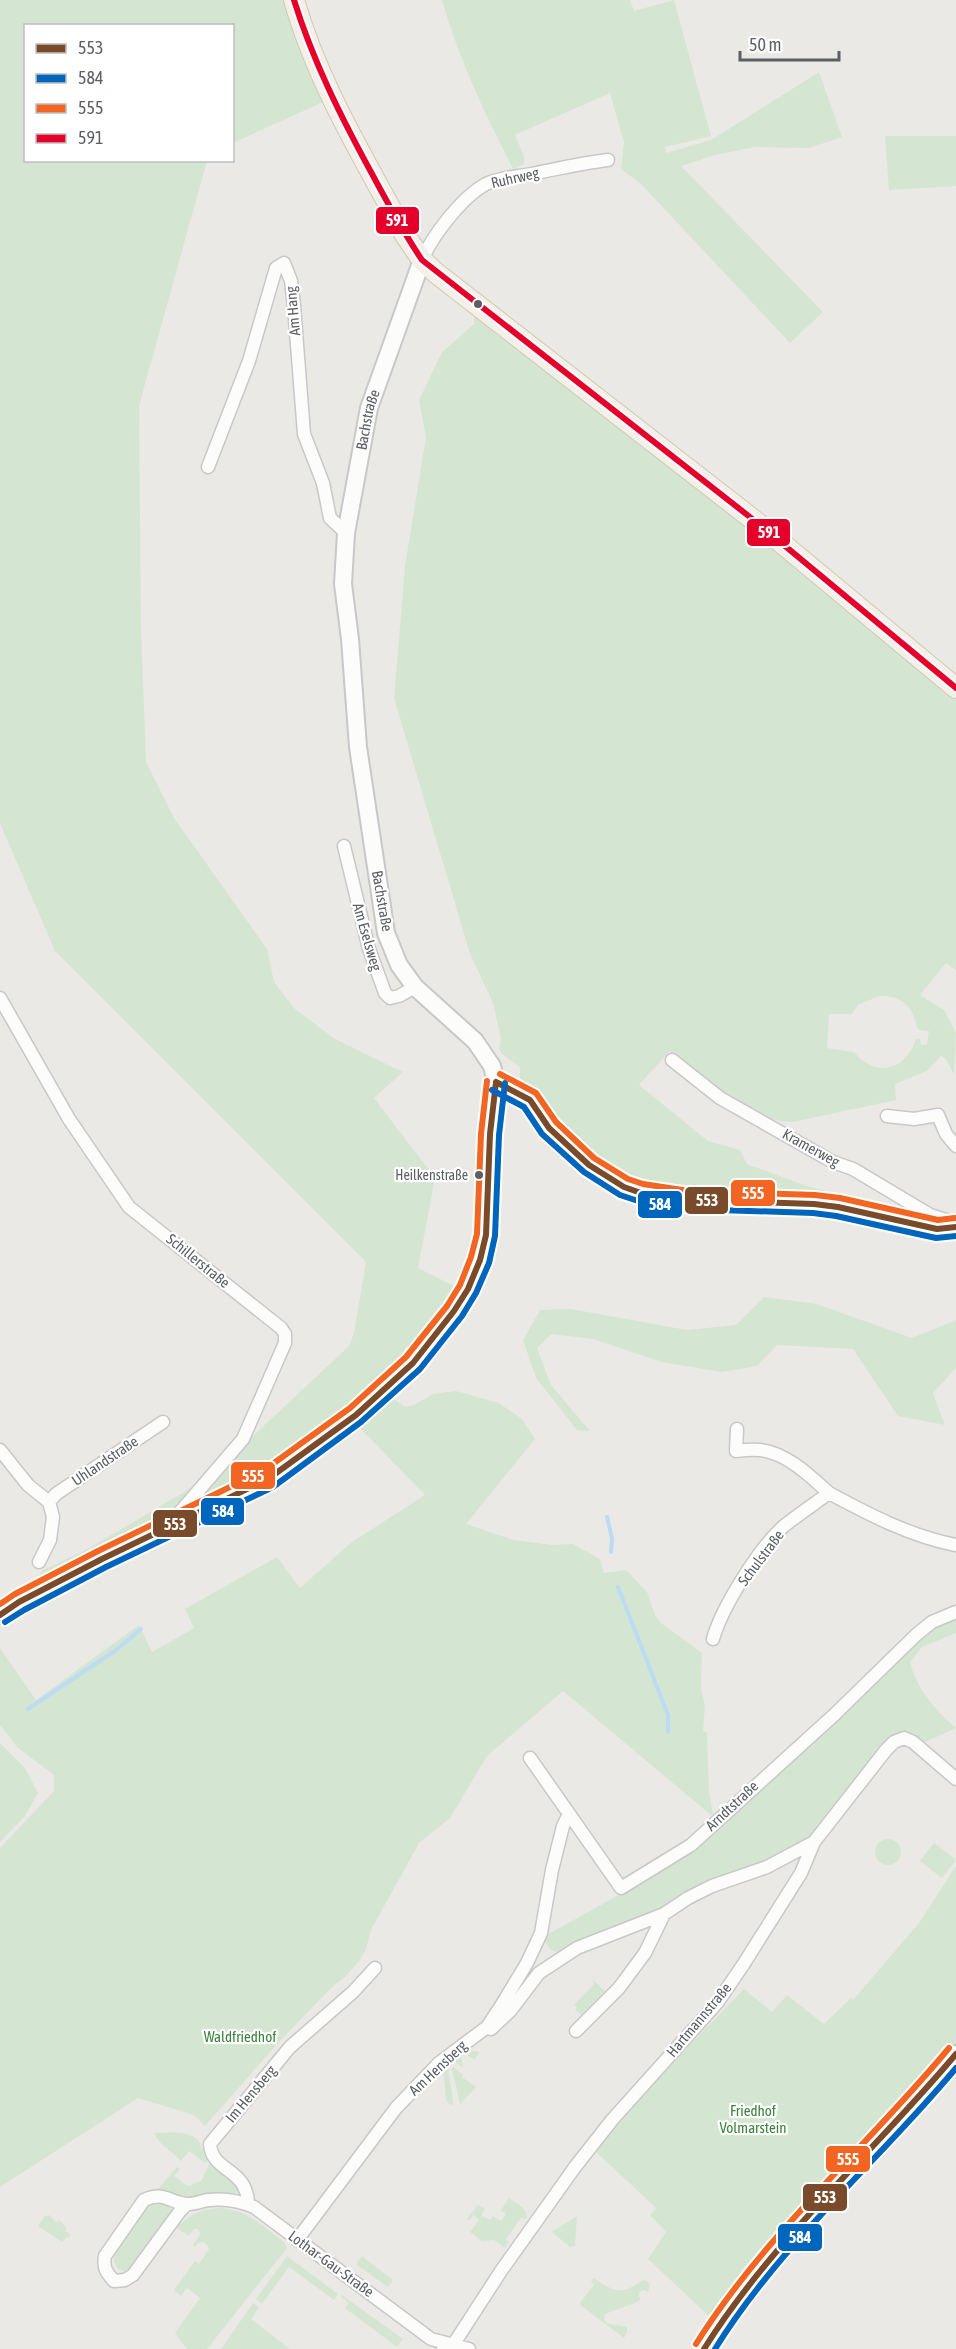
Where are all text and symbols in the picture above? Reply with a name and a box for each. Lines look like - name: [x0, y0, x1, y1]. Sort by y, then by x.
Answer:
- legend: [24, 24, 234, 162]
- scale bar: [740, 24, 839, 62]
- text: 50 m: [749, 34, 781, 55]
- text: 553: [78, 37, 103, 58]
- text: 584: [78, 67, 103, 88]
- text: 555: [78, 97, 103, 118]
- text: 591: [78, 127, 103, 148]
- street label: Ruhrweg: [489, 164, 541, 191]
- line badge: 591: [375, 206, 420, 235]
- text: 591: [386, 211, 409, 229]
- street label: Am Hang: [282, 285, 303, 337]
- unlabelled marker: [472, 298, 484, 310]
- street label: Bachstraße: [352, 387, 383, 451]
- line badge: 591: [746, 518, 791, 547]
- text: 591: [758, 523, 781, 541]
- street label: Bachstraße: [369, 869, 396, 933]
- street label: Am Eselsweg: [350, 901, 385, 973]
- street label: Kramerweg: [780, 1125, 843, 1170]
- place label: Heilkenstraße: [395, 1167, 468, 1183]
- marker: Heilkenstraße: [473, 1169, 485, 1181]
- line badge: 555: [730, 1179, 776, 1207]
- text: 555: [742, 1184, 765, 1202]
- line badge: 553: [684, 1186, 729, 1215]
- line badge: 584: [637, 1190, 683, 1219]
- text: 553: [696, 1191, 718, 1209]
- text: 584: [649, 1195, 672, 1213]
- street label: Schillerstraße: [163, 1230, 233, 1291]
- street label: Uhlandstraße: [68, 1432, 141, 1489]
- line badge: 555: [230, 1461, 276, 1490]
- text: 555: [242, 1467, 265, 1485]
- line badge: 584: [200, 1497, 245, 1526]
- text: 584: [212, 1502, 235, 1520]
- line badge: 553: [152, 1509, 198, 1538]
- text: 553: [164, 1515, 186, 1533]
- street label: Schulstraße: [734, 1527, 787, 1589]
- street label: Arndtstraße: [702, 1777, 761, 1834]
- street label: Hartmannstraße: [663, 1979, 735, 2060]
- park label: Waldfriedhof: [204, 2028, 276, 2045]
- street label: Am Hensberg: [405, 2036, 470, 2099]
- street label: Im Hensberg: [222, 2061, 280, 2126]
- park label: Friedhof Volmarstein: [719, 2102, 787, 2136]
- line badge: 555: [825, 2145, 871, 2173]
- text: 555: [837, 2150, 860, 2168]
- line badge: 553: [802, 2183, 848, 2212]
- text: 553: [814, 2188, 836, 2206]
- line badge: 584: [777, 2223, 823, 2252]
- street label: Lothar-Gau-Straße: [285, 2227, 377, 2300]
- text: 584: [789, 2228, 812, 2246]

